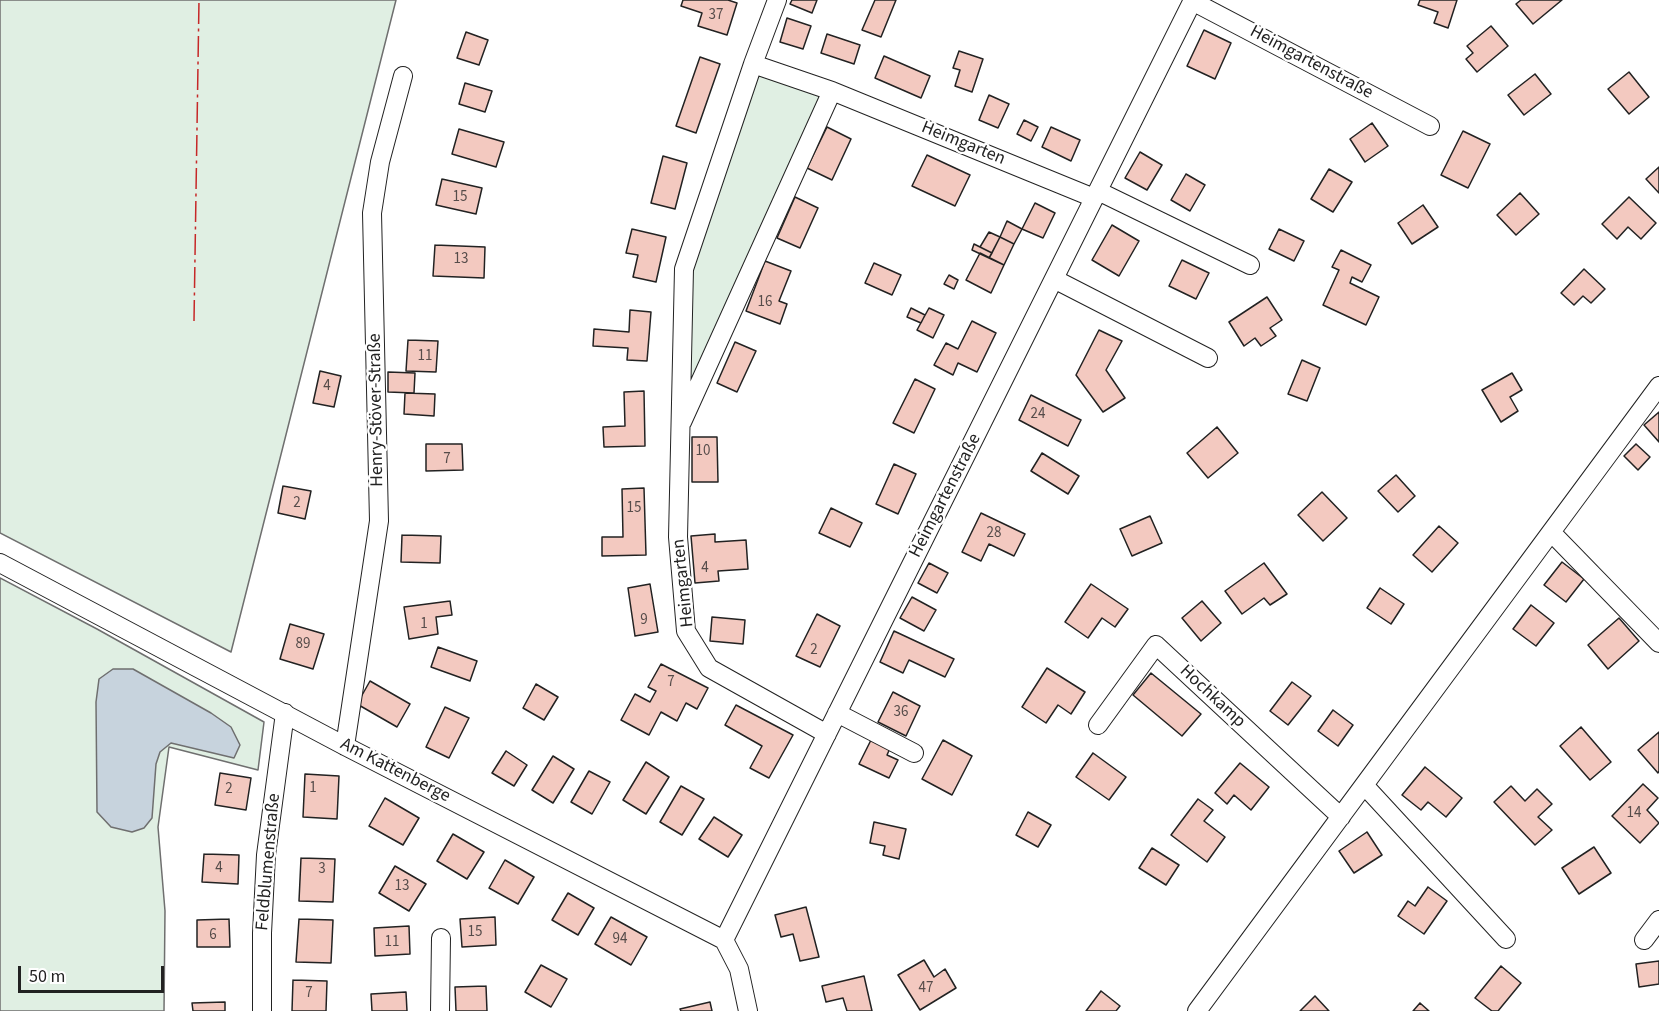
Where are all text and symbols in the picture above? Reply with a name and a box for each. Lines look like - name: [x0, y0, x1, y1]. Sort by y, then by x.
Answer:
- house number: 37: [709, 7, 723, 25]
- street label: Heimgartenstraße: [1246, 21, 1376, 105]
- street label: Heimgarten: [918, 117, 1008, 171]
- house number: 15: [453, 189, 467, 207]
- house number: 13: [454, 251, 468, 269]
- house number: 16: [758, 294, 772, 312]
- street label: Henry-Stöver-Straße: [365, 333, 389, 487]
- house number: 11: [418, 348, 432, 366]
- house number: 4: [323, 378, 331, 396]
- house number: 24: [1031, 406, 1045, 424]
- street label: Heimgartenstraße: [905, 430, 987, 562]
- house number: 10: [696, 443, 710, 461]
- house number: 7: [443, 451, 451, 469]
- house number: 2: [293, 495, 301, 513]
- house number: 15: [627, 500, 641, 518]
- house number: 28: [987, 525, 1001, 543]
- street label: Heimgarten: [669, 538, 699, 628]
- house number: 4: [701, 560, 709, 578]
- house number: 9: [640, 612, 648, 630]
- house number: 1: [420, 616, 428, 634]
- house number: 89: [296, 636, 310, 654]
- house number: 2: [810, 642, 818, 660]
- street label: Hochkamp: [1175, 661, 1249, 733]
- house number: 7: [667, 674, 675, 692]
- house number: 36: [894, 704, 908, 722]
- street label: Am Kattenberge: [336, 734, 454, 808]
- house number: 1: [309, 780, 317, 798]
- house number: 2: [225, 781, 233, 799]
- street label: Feldblumenstraße: [252, 793, 286, 931]
- house number: 14: [1627, 805, 1641, 823]
- house number: 4: [215, 860, 223, 878]
- house number: 3: [318, 861, 326, 879]
- house number: 13: [395, 878, 409, 896]
- house number: 15: [468, 924, 482, 942]
- house number: 6: [209, 927, 217, 945]
- house number: 94: [613, 931, 627, 949]
- house number: 11: [385, 934, 399, 952]
- scale bar: [21, 954, 166, 992]
- text: 50 m: [29, 964, 65, 989]
- house number: 47: [919, 980, 933, 998]
- house number: 7: [305, 985, 313, 1003]

